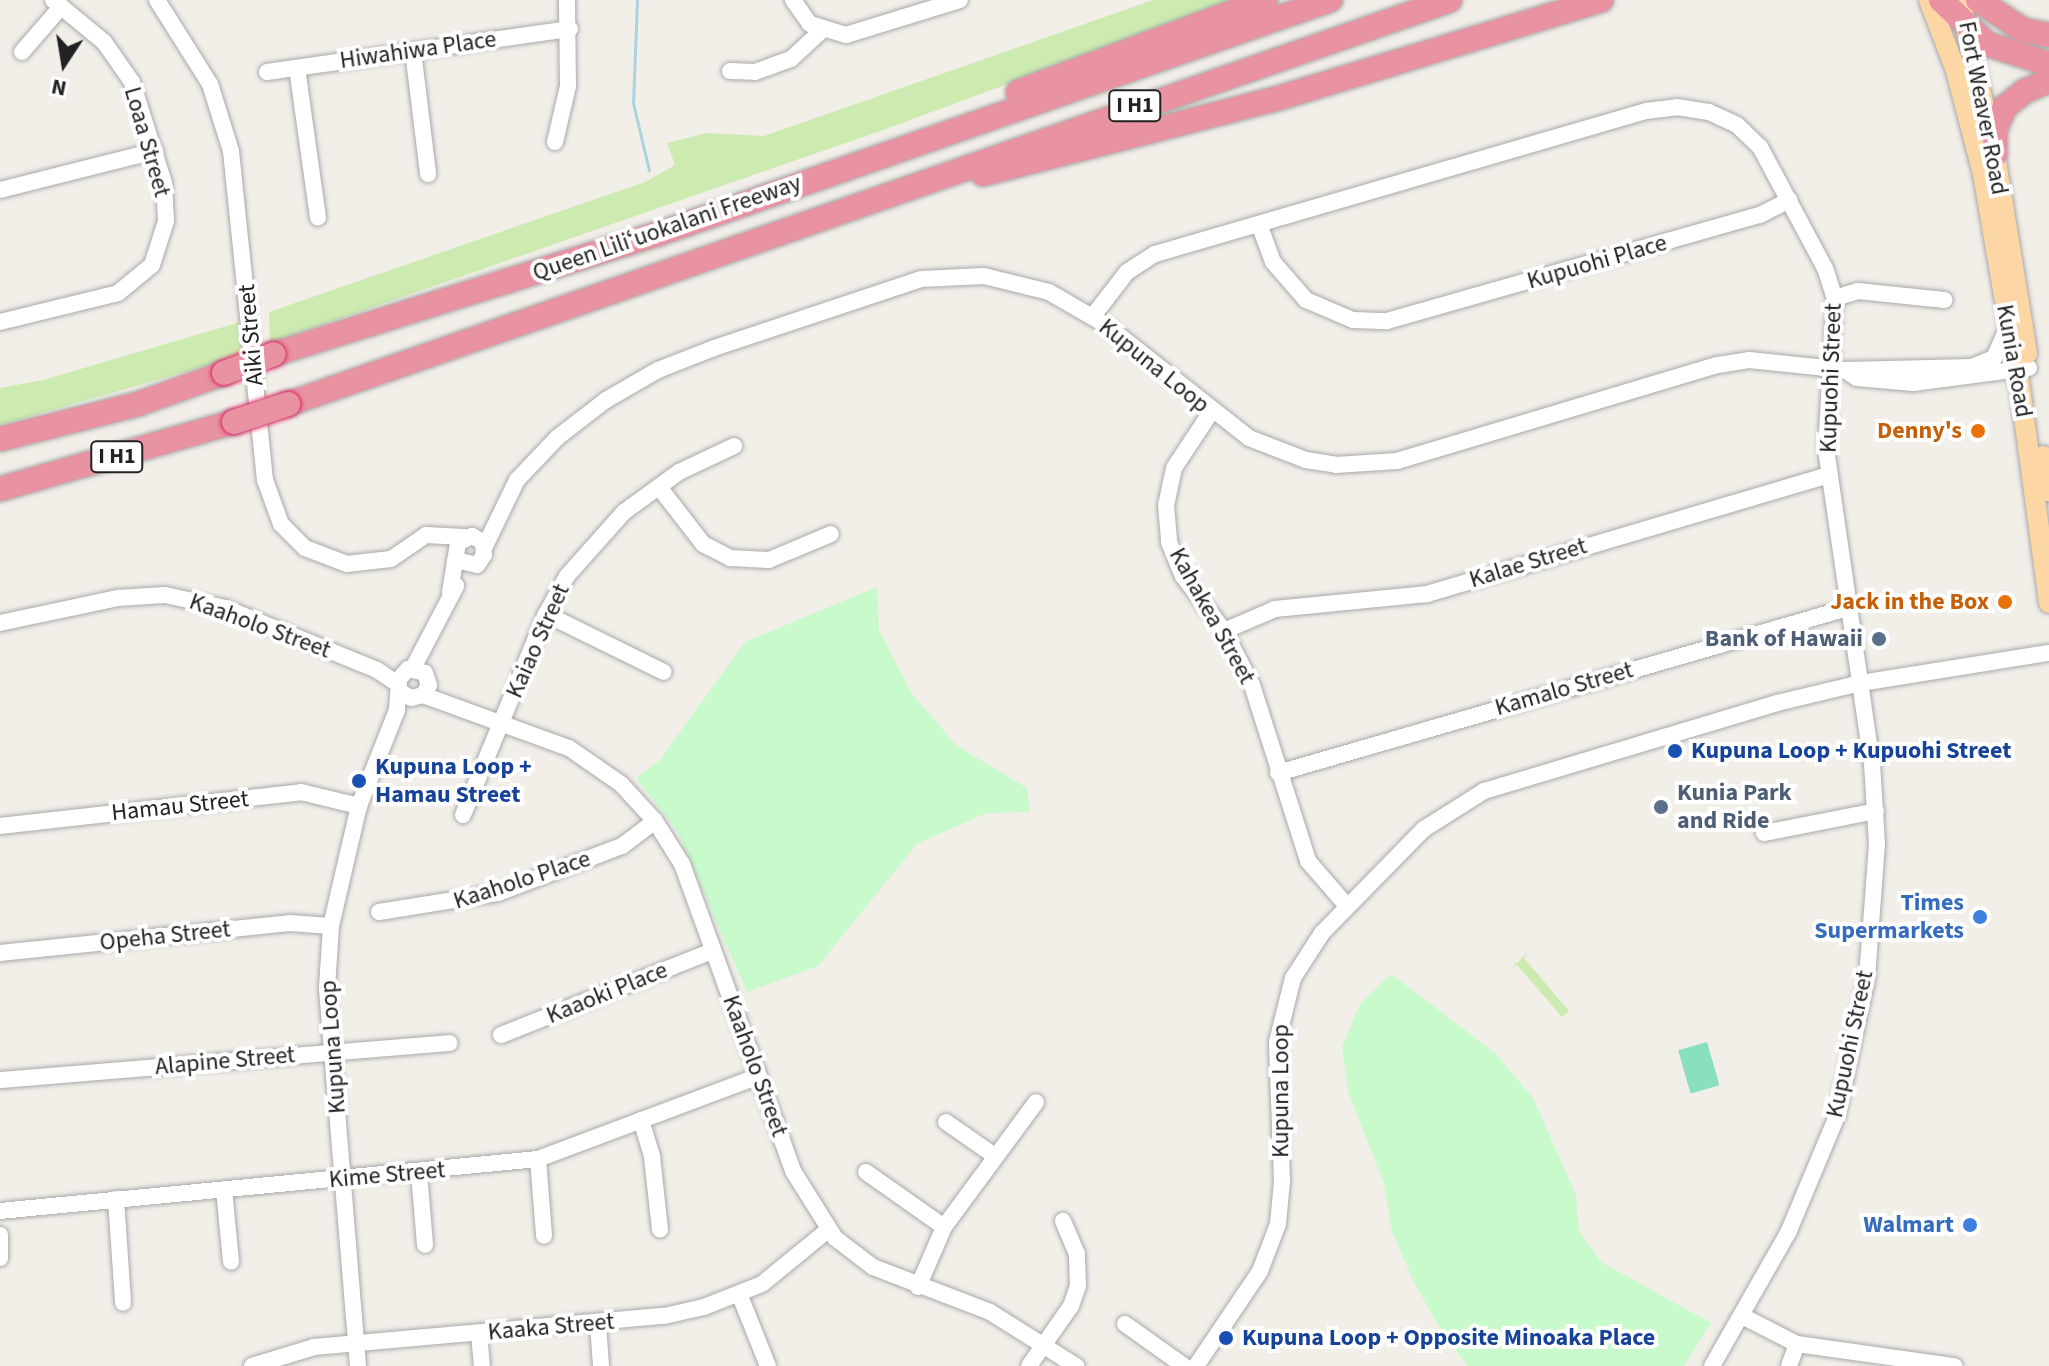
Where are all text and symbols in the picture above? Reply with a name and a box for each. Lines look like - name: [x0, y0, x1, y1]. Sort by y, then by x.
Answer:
- street label: Fort Weaver Road: [1952, 19, 2014, 197]
- north arrow: [24, 24, 104, 104]
- street label: Hiwahiwa Place: [338, 25, 498, 75]
- text: N: [49, 70, 70, 105]
- street label: Loaa Street: [118, 84, 176, 200]
- road number: I H1: [1107, 88, 1163, 124]
- street label: Queen Liliʻuokalani Freeway: [529, 168, 805, 288]
- street label: Kupuohi Place: [1524, 228, 1670, 296]
- street label: Aiki Street: [232, 283, 270, 387]
- street label: Kunia Road: [1990, 302, 2038, 420]
- street label: Kupuohi Street: [1814, 303, 1848, 453]
- street label: Kupuna Loop: [1093, 313, 1215, 419]
- place label: Denny's: [1877, 417, 1962, 445]
- marker: Denny's: [1969, 422, 1987, 440]
- road number: I H1: [89, 439, 145, 475]
- street label: Kalae Street: [1466, 532, 1590, 594]
- street label: Kahakea Street: [1163, 543, 1261, 689]
- street label: Kaiao Street: [500, 579, 576, 703]
- street label: Kaaholo Street: [185, 587, 335, 665]
- place label: Jack in the Box: [1830, 588, 1989, 616]
- marker: Jack in the Box: [1996, 593, 2014, 611]
- place label: Bank of Hawaii: [1705, 625, 1863, 653]
- marker: Bank of Hawaii: [1870, 630, 1888, 648]
- street label: Kamalo Street: [1492, 656, 1636, 722]
- place label: Kupuna Loop + Kupuohi Street: [1691, 737, 2011, 765]
- marker: Kupuna Loop + Kupuohi Street: [1666, 742, 1684, 760]
- place label: Kupuna Loop + Hamau Street: [375, 753, 532, 809]
- marker: Kupuna Loop + Hamau Street: [350, 772, 368, 790]
- place label: Kunia Park and Ride: [1677, 779, 1792, 835]
- street label: Hamau Street: [110, 784, 250, 828]
- marker: Kunia Park and Ride: [1652, 798, 1670, 816]
- street label: Kaaholo Place: [450, 844, 594, 916]
- place label: Times Supermarkets: [1814, 889, 1964, 945]
- marker: Times Supermarkets: [1971, 908, 1989, 926]
- street label: Opeha Street: [98, 915, 232, 957]
- street label: Kaaoki Place: [542, 956, 672, 1030]
- street label: Kupuohi Street: [1820, 968, 1880, 1120]
- street label: Kupuna Loop: [314, 979, 352, 1115]
- street label: Kaaholo Street: [716, 991, 794, 1141]
- street label: Kupuna Loop: [1267, 1024, 1295, 1158]
- street label: Alapine Street: [154, 1041, 296, 1081]
- street label: Kime Street: [328, 1156, 446, 1194]
- place label: Walmart: [1863, 1211, 1954, 1239]
- marker: Walmart: [1961, 1216, 1979, 1234]
- street label: Kaaka Street: [487, 1307, 615, 1347]
- place label: Kupuna Loop + Opposite Minoaka Place: [1242, 1324, 1655, 1352]
- marker: Kupuna Loop + Opposite Minoaka Place: [1217, 1329, 1235, 1347]

